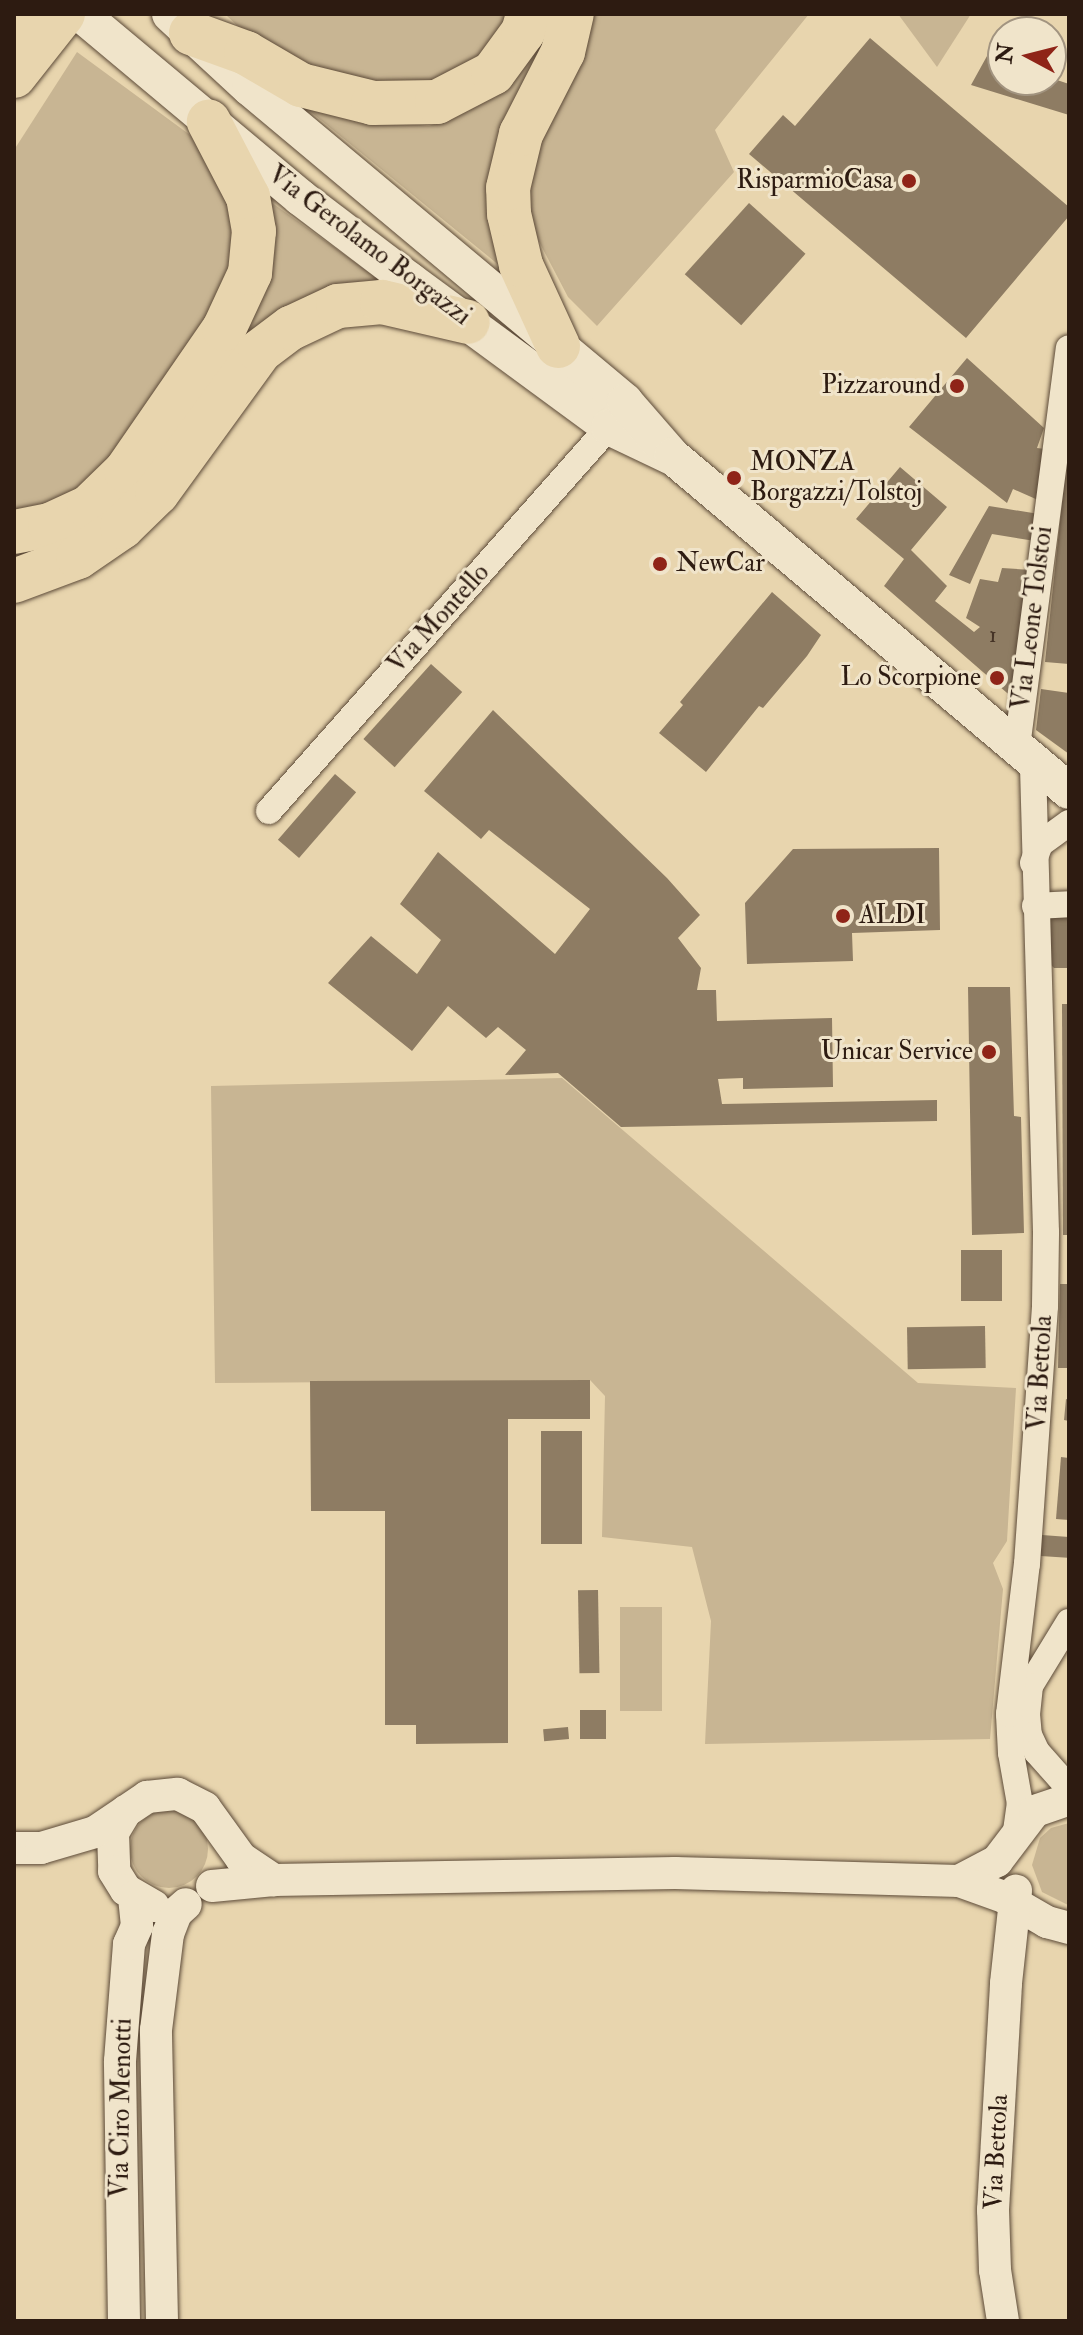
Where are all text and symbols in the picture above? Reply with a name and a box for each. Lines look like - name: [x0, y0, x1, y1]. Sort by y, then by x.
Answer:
- north arrow: [987, 16, 1067, 96]
- text: N: [990, 42, 1020, 65]
- street label: Via Gerolamo Borgazzi: [261, 159, 477, 333]
- place label: RisparmioCasa: [736, 165, 893, 197]
- marker: RisparmioCasa: [900, 172, 918, 190]
- place label: Pizzaround: [821, 370, 941, 402]
- marker: Pizzaround: [948, 377, 966, 395]
- place label: MONZA Borgazzi/Tolstoj: [750, 447, 922, 508]
- marker: MONZA Borgazzi/Tolstoj: [725, 469, 743, 487]
- street label: Via Leone Tolstoi: [1006, 524, 1060, 712]
- place label: NewCar: [676, 548, 765, 580]
- marker: NewCar: [651, 555, 669, 573]
- street label: Via Montello: [382, 558, 496, 680]
- house number: 1: [989, 623, 997, 649]
- place label: Lo Scorpione: [840, 662, 981, 694]
- marker: Lo Scorpione: [988, 669, 1006, 687]
- place label: ALDI: [859, 900, 926, 932]
- marker: ALDI: [834, 907, 852, 925]
- place label: Unicar Service: [821, 1036, 973, 1068]
- marker: Unicar Service: [980, 1043, 998, 1061]
- street label: Via Bettola: [1022, 1314, 1060, 1432]
- street label: Via Ciro Menotti: [105, 2018, 139, 2198]
- street label: Via Bettola: [978, 2093, 1016, 2211]

